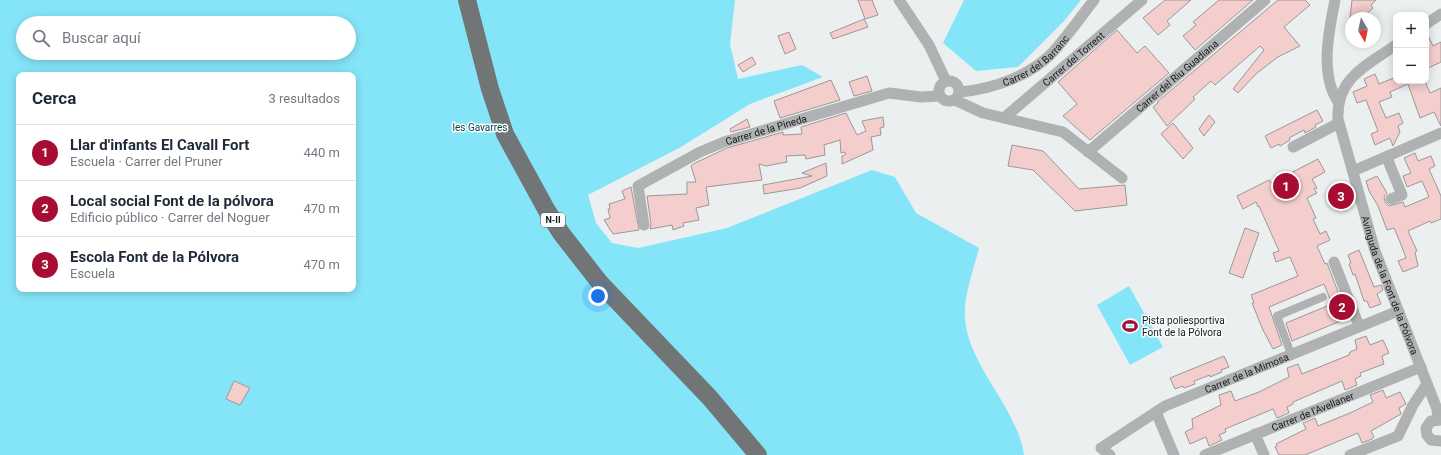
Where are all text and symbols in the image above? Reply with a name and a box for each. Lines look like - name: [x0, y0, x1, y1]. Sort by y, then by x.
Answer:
- north arrow: [1345, 12, 1381, 48]
- map controls: [1393, 12, 1429, 84]
- button: +: [1393, 12, 1429, 48]
- search box: [16, 16, 356, 60]
- icon: search: [30, 27, 52, 49]
- text: Buscar aquí: [62, 29, 141, 47]
- street label: Carrer del Torrent: [1040, 29, 1106, 88]
- street label: Carrer del Barranc: [1001, 33, 1071, 88]
- street label: Carrer del Riu Guadiana: [1133, 38, 1220, 114]
- button: −: [1393, 48, 1429, 84]
- text: Cerca: [32, 88, 76, 108]
- text: 3 resultados: [268, 91, 340, 106]
- street label: Carrer de la Pineda: [724, 112, 808, 147]
- park label: les Gavarres: [453, 122, 507, 133]
- text: Llar d'infants El Cavall Fort: [70, 136, 249, 154]
- text: 1: [41, 145, 49, 160]
- text: 440 m: [303, 145, 340, 160]
- text: Escuela · Carrer del Pruner: [70, 154, 223, 169]
- pin: 1: [1273, 171, 1299, 201]
- pin: 3: [1328, 181, 1354, 211]
- text: Local social Font de la pólvora: [70, 192, 274, 210]
- text: 2: [41, 201, 49, 216]
- text: 470 m: [303, 201, 340, 216]
- text: Edificio público · Carrer del Noguer: [70, 210, 270, 225]
- road number: N-II: [541, 213, 565, 227]
- street label: Avinguda de la Font de la Pólvora: [1360, 214, 1421, 356]
- text: Escola Font de la Pólvora: [70, 248, 239, 266]
- text: 3: [41, 257, 49, 272]
- text: 470 m: [303, 257, 340, 272]
- text: Escuela: [70, 266, 115, 281]
- your location: [588, 286, 608, 306]
- pin: 2: [1329, 292, 1355, 322]
- place label: Pista poliesportiva Font de la Pólvora: [1142, 315, 1225, 338]
- sports icon: Pista poliesportiva Font de la Pólvora: [1121, 317, 1139, 335]
- street label: Carrer de la Mimosa: [1203, 351, 1290, 395]
- street label: Carrer de l'Avellaner: [1270, 389, 1356, 433]

